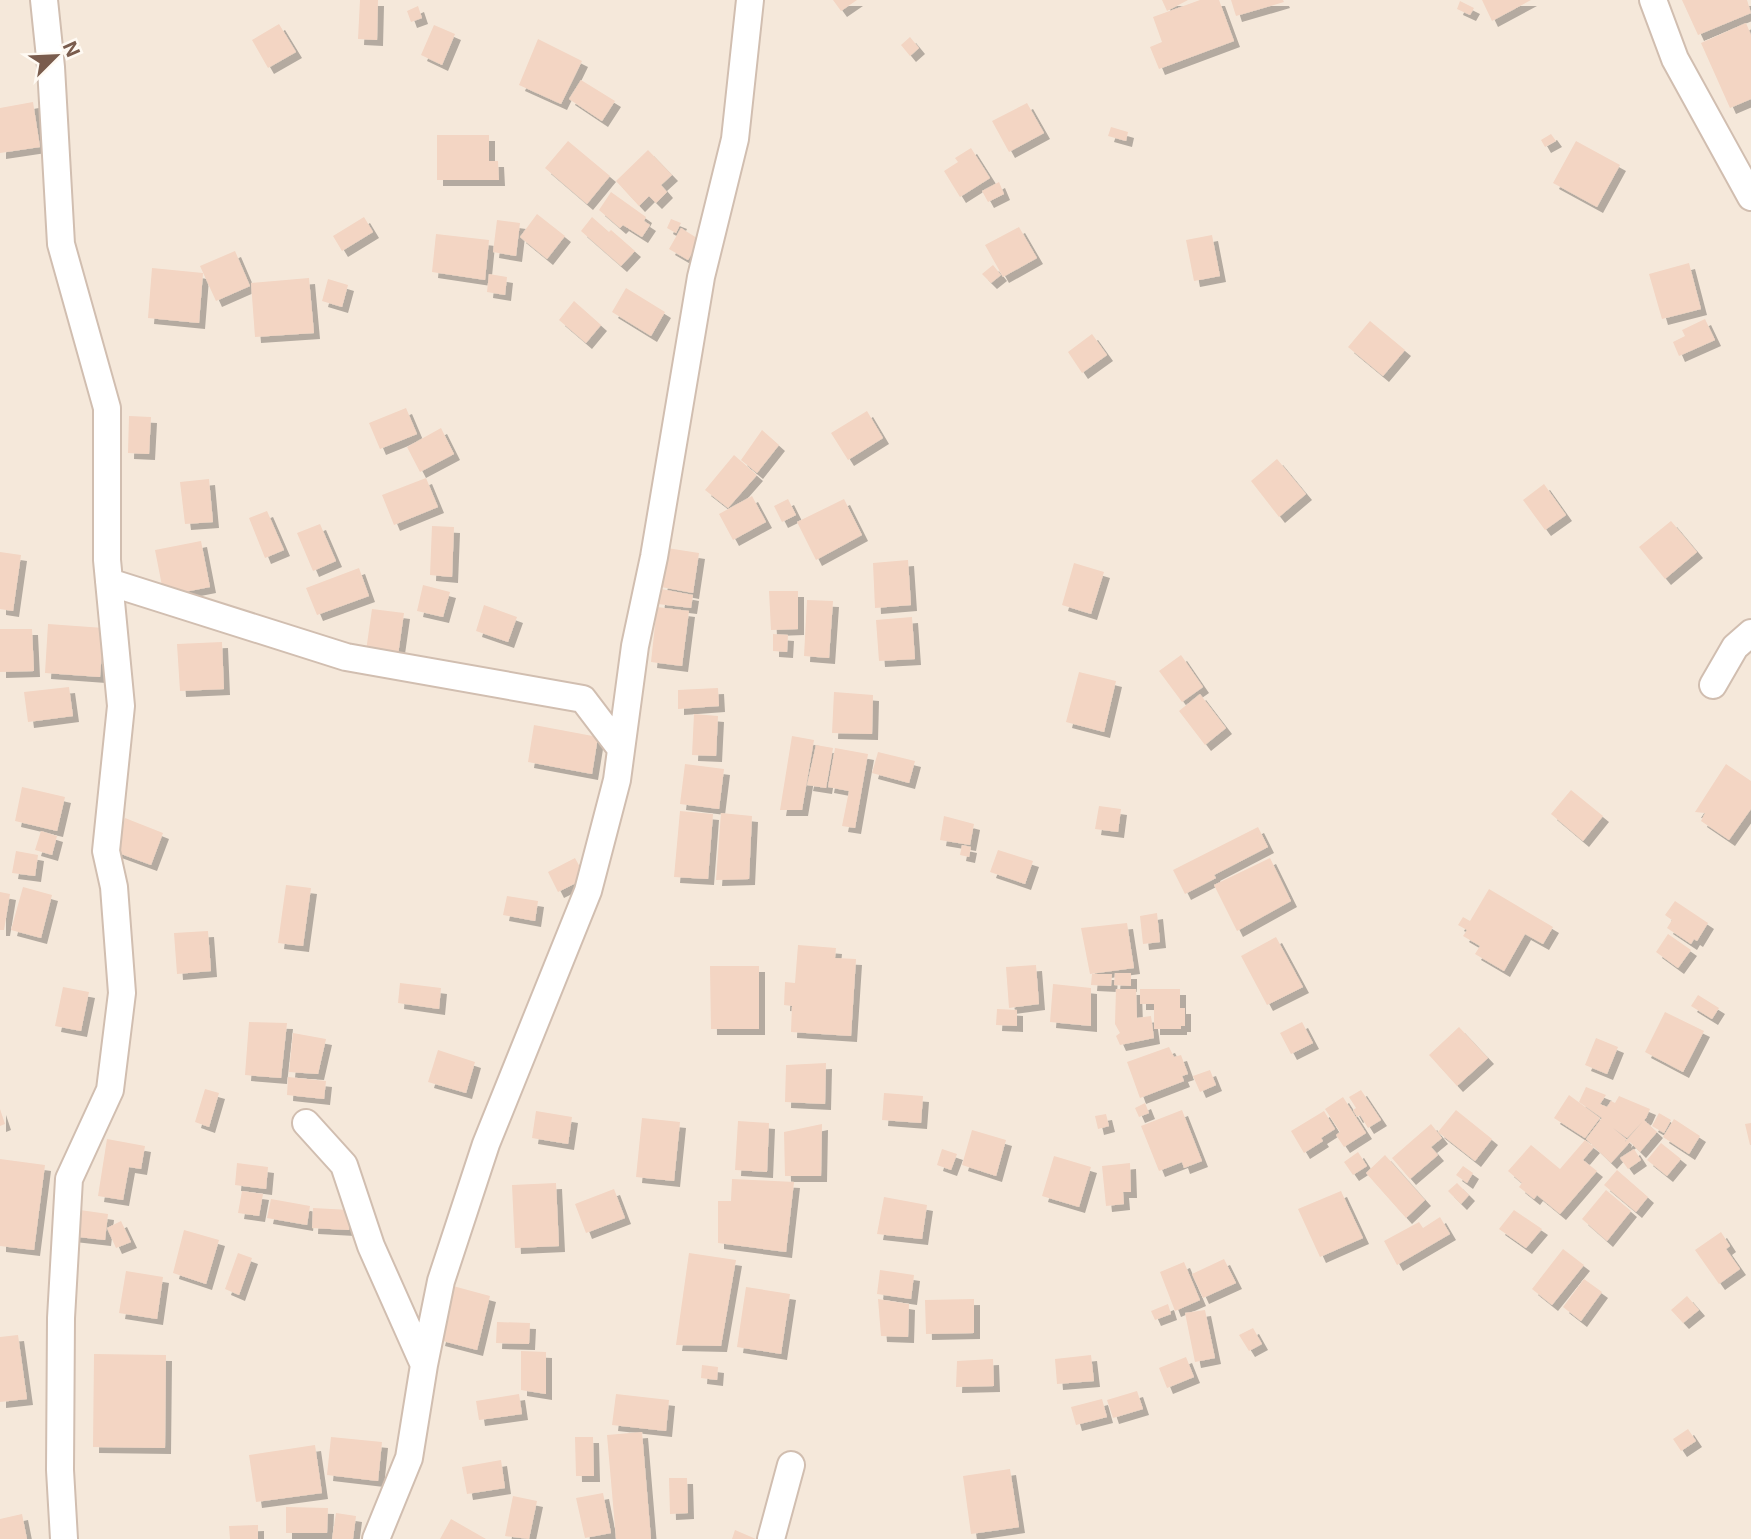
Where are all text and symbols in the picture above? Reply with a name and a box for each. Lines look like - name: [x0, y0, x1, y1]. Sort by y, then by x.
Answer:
- north arrow: [21, 21, 91, 91]
- text: N: [58, 38, 85, 61]

